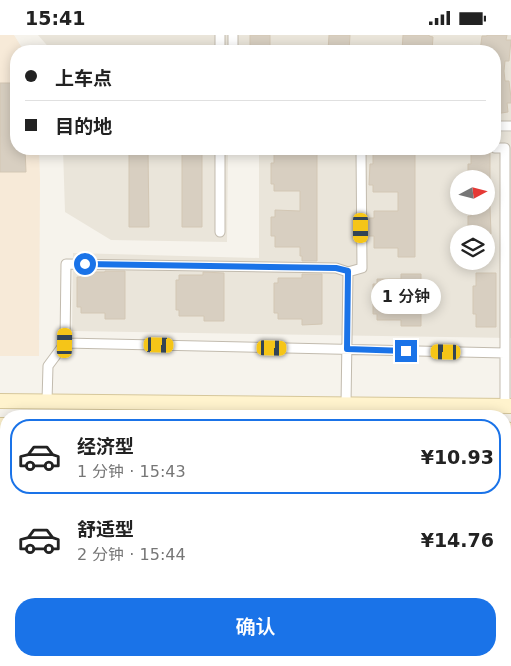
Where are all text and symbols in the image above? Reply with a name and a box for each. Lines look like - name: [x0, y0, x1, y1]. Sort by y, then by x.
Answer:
- text: 15:41: [25, 7, 85, 29]
- text: 上车点: [55, 67, 112, 89]
- text: 目的地: [55, 115, 112, 137]
- north arrow: [450, 170, 495, 215]
- map controls: [450, 170, 495, 270]
- car: [353, 213, 368, 243]
- button: layers: [450, 225, 495, 270]
- route start: [74, 253, 96, 275]
- callout: 1 分钟: [371, 279, 441, 313]
- text: 1 分钟: [382, 287, 430, 306]
- car: [57, 328, 72, 358]
- car: [143, 337, 174, 353]
- car: [256, 340, 287, 356]
- route end: [395, 340, 417, 362]
- car: [430, 344, 461, 360]
- icon: car: [17, 434, 62, 479]
- text: 经济型: [77, 435, 134, 457]
- text: ¥10.93: [421, 446, 494, 468]
- text: 1 分钟 · 15:43: [77, 462, 186, 481]
- icon: car: [17, 517, 62, 562]
- text: 舒适型: [77, 518, 134, 540]
- text: ¥14.76: [421, 529, 494, 551]
- text: 2 分钟 · 15:44: [77, 545, 186, 564]
- button: 确认: [15, 598, 496, 656]

